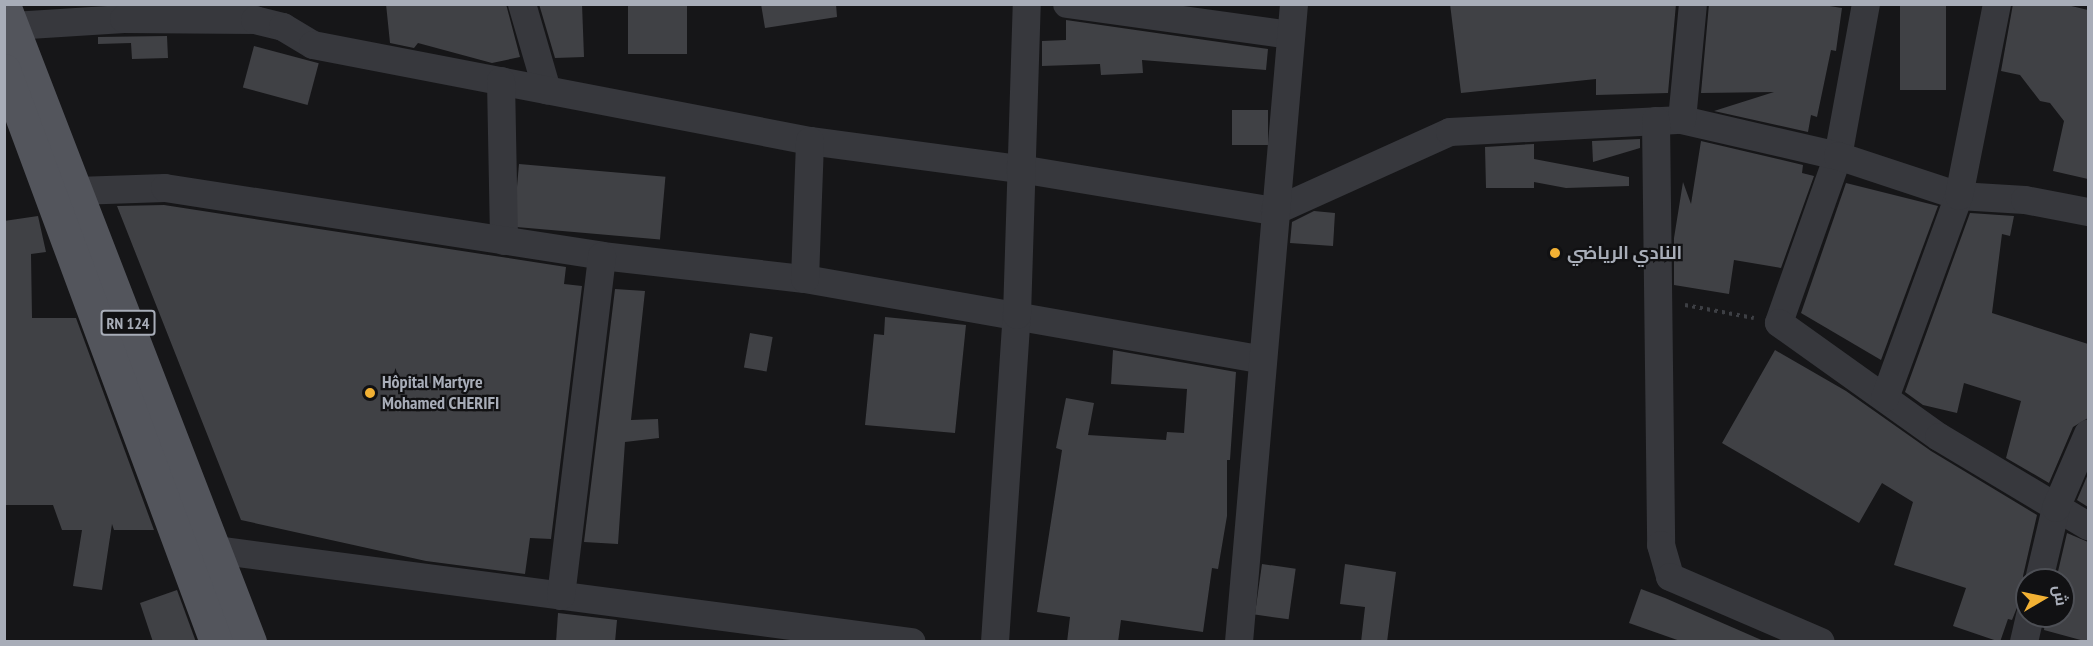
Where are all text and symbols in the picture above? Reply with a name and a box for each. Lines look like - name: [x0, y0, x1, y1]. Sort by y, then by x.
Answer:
- place label: النادي الرياضي: [1567, 242, 1682, 264]
- marker: النادي الرياضي: [1548, 246, 1562, 260]
- road number: RN 124: [100, 310, 156, 336]
- place label: Hôpital Martyre Mohamed CHERIFI: [382, 372, 500, 415]
- marker: Hôpital Martyre Mohamed CHERIFI: [363, 386, 377, 400]
- north arrow: [2015, 568, 2075, 628]
- text: ش: [2049, 584, 2072, 607]

